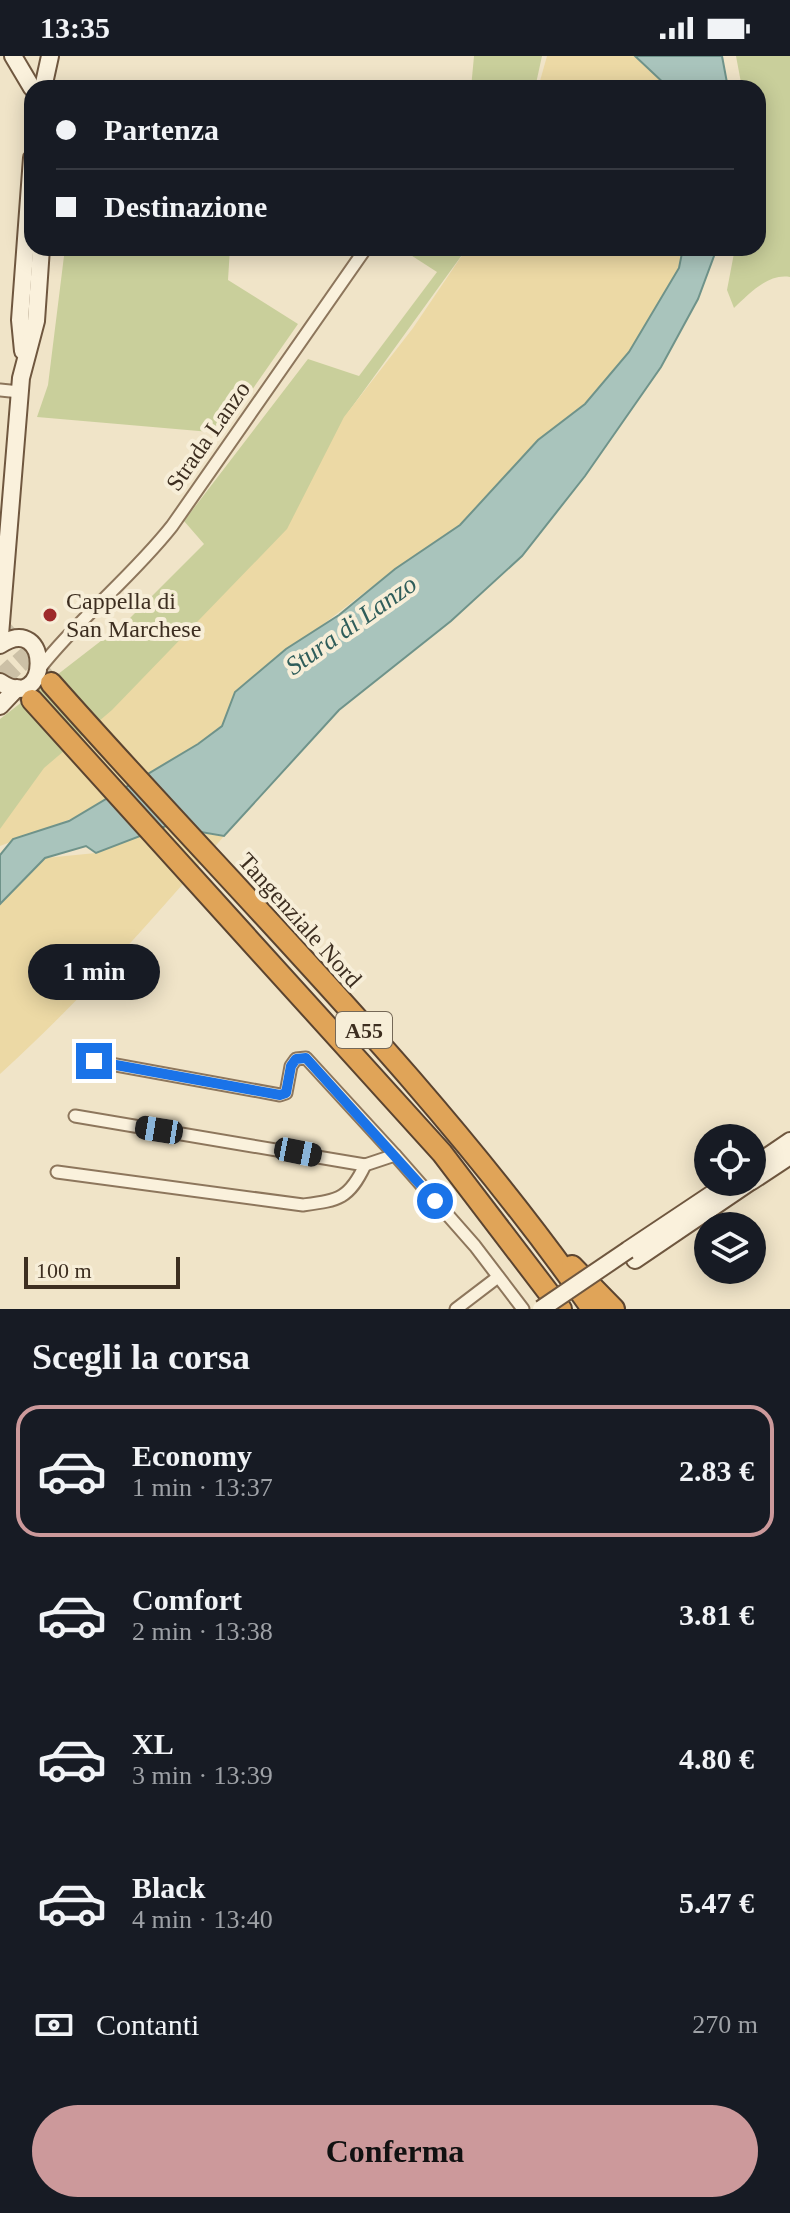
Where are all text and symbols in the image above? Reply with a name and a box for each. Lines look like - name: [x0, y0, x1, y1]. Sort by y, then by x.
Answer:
- text: 13:35: [40, 11, 110, 44]
- text: Partenza: [104, 113, 219, 146]
- text: Destinazione: [104, 190, 267, 223]
- street label: Strada Lanzo: [161, 376, 255, 496]
- water label: Stura di Lanzo: [280, 569, 422, 681]
- place label: Cappella di San Marchese: [66, 588, 201, 642]
- marker: Cappella di San Marchese: [41, 606, 59, 624]
- street label: Tangenziale Nord: [233, 848, 367, 992]
- callout: 1 min: [28, 945, 160, 1001]
- text: 1 min: [63, 957, 125, 986]
- road number: A55: [336, 1012, 392, 1048]
- route end: [76, 1043, 112, 1079]
- car: [133, 1114, 185, 1146]
- map controls: [694, 1124, 766, 1284]
- button: locate: [694, 1124, 766, 1196]
- car: [272, 1136, 324, 1168]
- route start: [417, 1183, 453, 1219]
- button: layers: [694, 1212, 766, 1284]
- scale bar: [24, 1253, 180, 1289]
- text: 100 m: [36, 1258, 92, 1283]
- text: Scegli la corsa: [32, 1337, 250, 1377]
- icon: car: [36, 1435, 108, 1507]
- text: Economy: [132, 1439, 252, 1472]
- text: 2.83 €: [679, 1454, 754, 1487]
- text: 1 min · 13:37: [132, 1473, 273, 1502]
- icon: car: [36, 1579, 108, 1651]
- text: Comfort: [132, 1583, 242, 1616]
- text: 3.81 €: [679, 1598, 754, 1631]
- text: 2 min · 13:38: [132, 1617, 273, 1646]
- icon: car: [36, 1723, 108, 1795]
- text: XL: [132, 1727, 174, 1760]
- text: 4.80 €: [679, 1742, 754, 1775]
- text: 3 min · 13:39: [132, 1761, 273, 1790]
- icon: car: [36, 1867, 108, 1939]
- text: Black: [132, 1871, 205, 1904]
- text: 5.47 €: [679, 1886, 754, 1919]
- text: 4 min · 13:40: [132, 1905, 273, 1934]
- icon: cash: [32, 2003, 76, 2047]
- text: Contanti: [96, 2008, 199, 2041]
- text: 270 m: [692, 2010, 758, 2039]
- button: Conferma: [32, 2105, 758, 2197]

